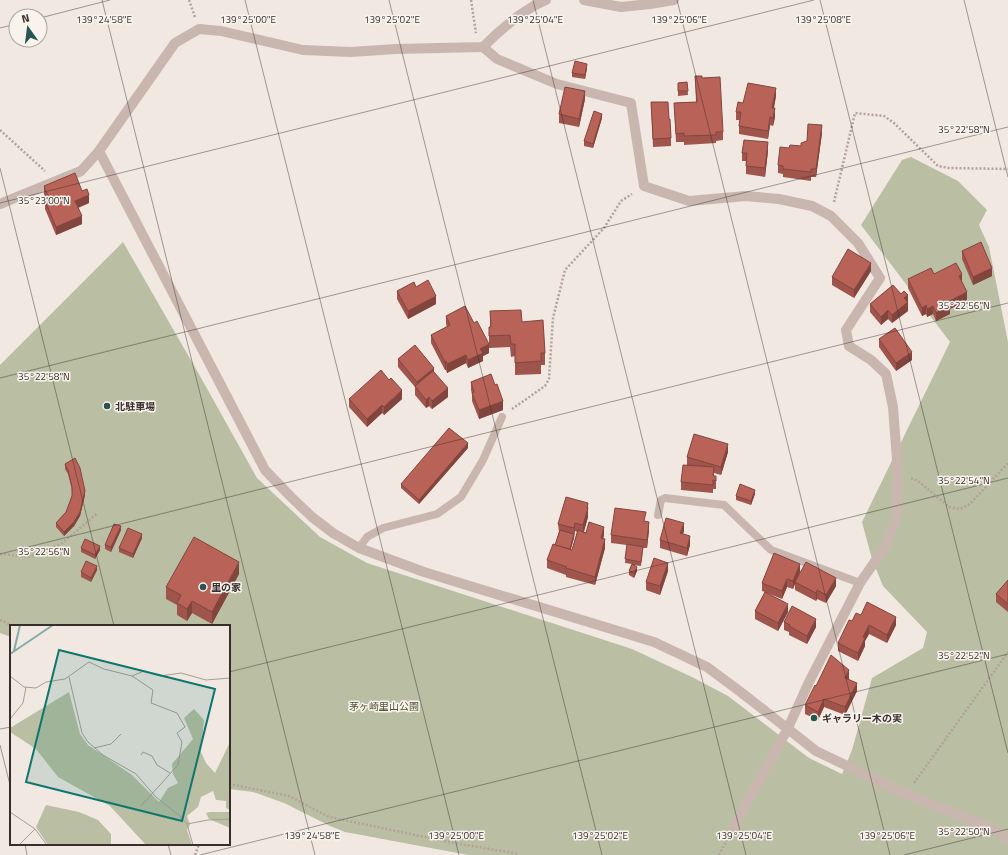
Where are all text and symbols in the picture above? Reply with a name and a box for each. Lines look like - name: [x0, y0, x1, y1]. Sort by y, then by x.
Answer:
- north arrow: [8, 8, 48, 48]
- text: N: [20, 10, 31, 27]
- text: 139°24'58"E: [76, 12, 133, 27]
- text: 139°25'00"E: [220, 12, 277, 27]
- text: 139°25'02"E: [364, 12, 421, 27]
- text: 139°25'04"E: [507, 12, 564, 27]
- text: 139°25'06"E: [651, 12, 708, 27]
- text: 139°25'08"E: [795, 12, 852, 27]
- text: 35°22'58"N: [938, 122, 990, 137]
- text: 35°23'00"N: [18, 193, 70, 208]
- text: 35°22'56"N: [938, 298, 990, 313]
- text: 35°22'58"N: [18, 369, 70, 384]
- place label: 北駐車場: [115, 399, 155, 414]
- marker: 北駐車場: [102, 401, 112, 411]
- text: 35°22'54"N: [938, 473, 990, 488]
- text: 35°22'56"N: [18, 544, 70, 559]
- place label: 里の家: [211, 580, 241, 595]
- marker: 里の家: [198, 582, 208, 592]
- inset map: [10, 625, 230, 845]
- text: 35°22'52"N: [938, 648, 990, 663]
- park label: 茅ヶ崎里山公園: [349, 699, 419, 714]
- place label: ギャラリー木の実: [822, 711, 902, 726]
- marker: ギャラリー木の実: [809, 713, 819, 723]
- text: 35°22'50"N: [938, 824, 990, 839]
- text: 139°24'58"E: [284, 828, 341, 843]
- text: 139°25'00"E: [428, 828, 485, 843]
- text: 139°25'02"E: [572, 828, 629, 843]
- text: 139°25'04"E: [716, 828, 773, 843]
- text: 139°25'06"E: [859, 828, 916, 843]

